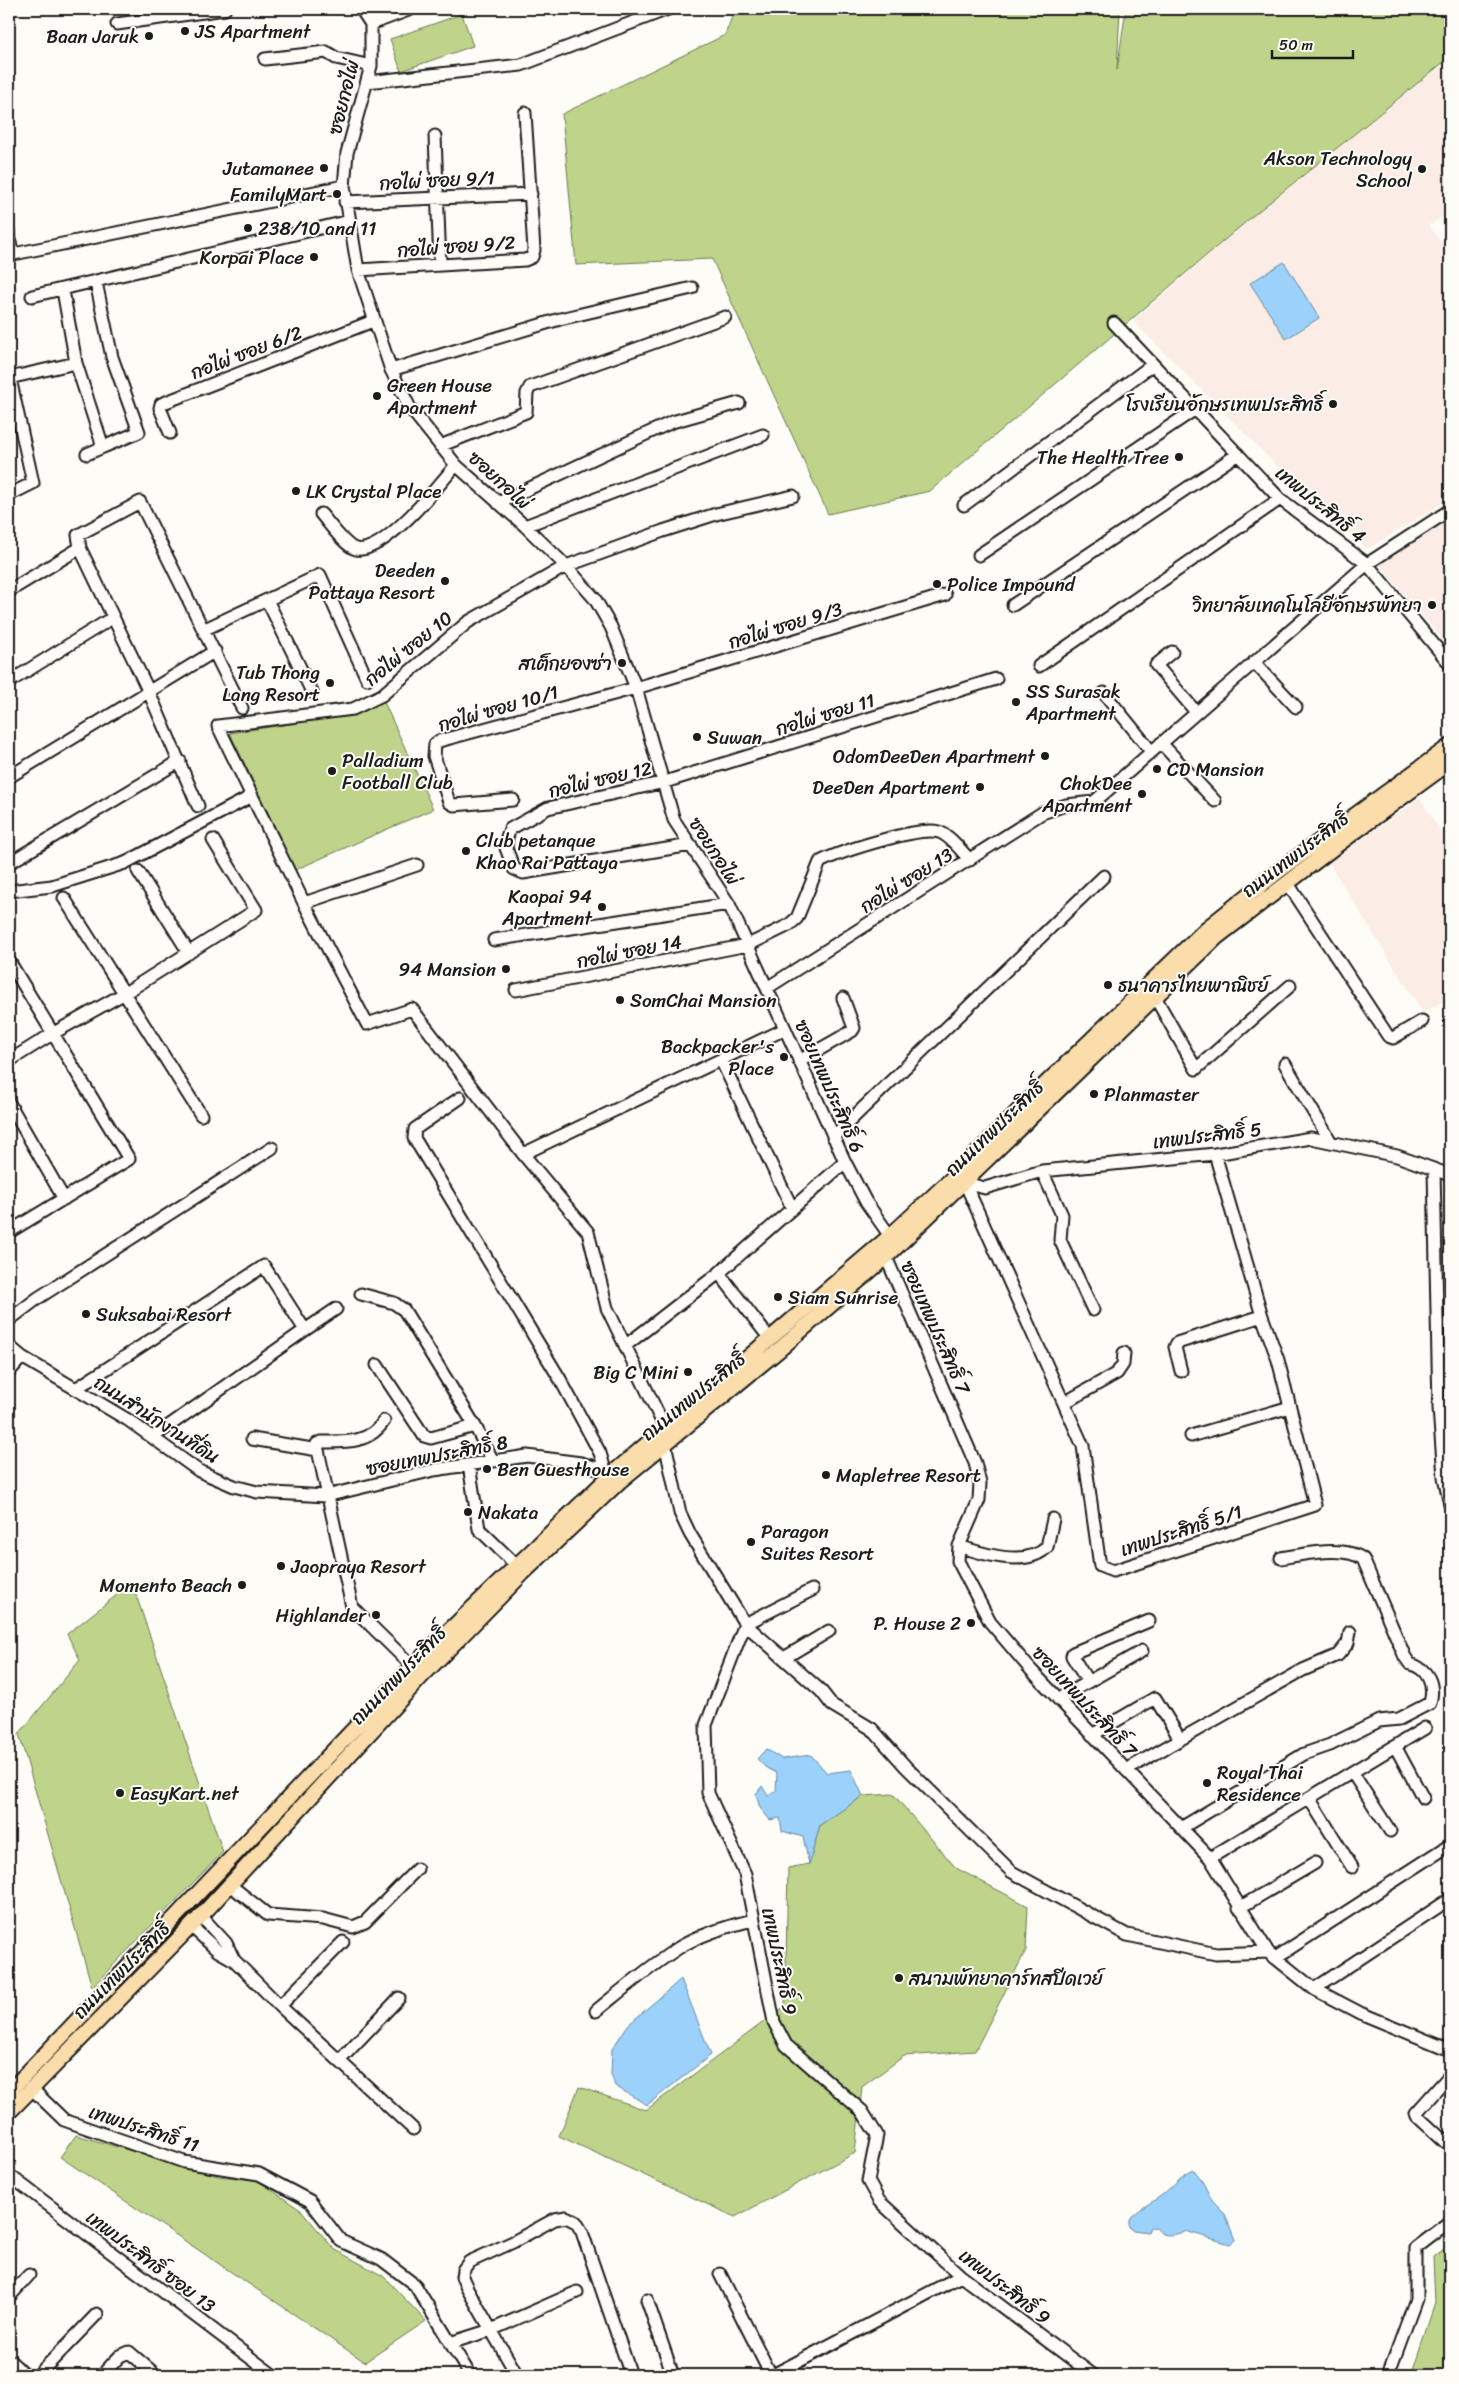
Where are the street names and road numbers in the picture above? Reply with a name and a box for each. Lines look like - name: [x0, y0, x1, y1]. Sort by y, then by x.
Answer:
- street label: ซอยกอไผ่: [318, 55, 369, 138]
- street label: กอไผ่ ซอย 9/1: [378, 161, 496, 200]
- street label: กอไผ่ ซอย 9/2: [396, 226, 516, 267]
- street label: กอไผ่ ซอย 6/2: [185, 316, 307, 389]
- street label: ซอยกอไผ่: [460, 442, 540, 519]
- street label: เทพประสิทธิ์ 4: [1268, 457, 1374, 552]
- street label: กอไผ่ ซอย 9/3: [724, 592, 847, 658]
- street label: กอไผ่ ซอย 10: [357, 602, 460, 695]
- street label: กอไผ่ ซอย 10/1: [434, 676, 562, 741]
- street label: กอไผ่ ซอย 11: [771, 684, 879, 745]
- street label: กอไผ่ ซอย 12: [545, 752, 655, 807]
- street label: ถนนเทพประสิทธิ์: [1234, 800, 1360, 906]
- street label: ซอยกอไผ่: [680, 810, 750, 893]
- street label: กอไผ่ ซอย 13: [853, 838, 960, 922]
- street label: กอไผ่ ซอย 14: [574, 925, 685, 978]
- street label: ซอยเทพประสิทธิ์ 6: [785, 1014, 874, 1158]
- street label: ถนนเทพประสิทธิ์: [937, 1069, 1055, 1185]
- street label: เทพประสิทธิ์ 5: [1151, 1112, 1264, 1159]
- street label: ซอยเทพประสิทธิ์ 7: [891, 1255, 980, 1400]
- street label: ถนนเทพประสิทธิ์: [633, 1340, 757, 1450]
- street label: ถนนสำนักงานที่ดิน: [87, 1366, 227, 1473]
- street label: ซอยเทพประสิทธิ์ 8: [363, 1425, 511, 1485]
- street label: เทพประสิทธิ์ 5/1: [1116, 1495, 1247, 1566]
- street label: ถนนเทพประสิทธิ์: [342, 1615, 458, 1733]
- street label: ซอยเทพประสิทธิ์ 7: [1024, 1638, 1146, 1766]
- street label: เทพประสิทธิ์ 9: [752, 1904, 807, 2018]
- street label: ถนนเทพประสิทธิ์: [64, 1910, 181, 2027]
- street label: เทพประสิทธิ์ 11: [84, 2095, 203, 2162]
- street label: เทพประสิทธิ์ ซอย 13: [79, 2201, 223, 2322]
- street label: เทพประสิทธิ์ 9: [951, 2240, 1058, 2333]

